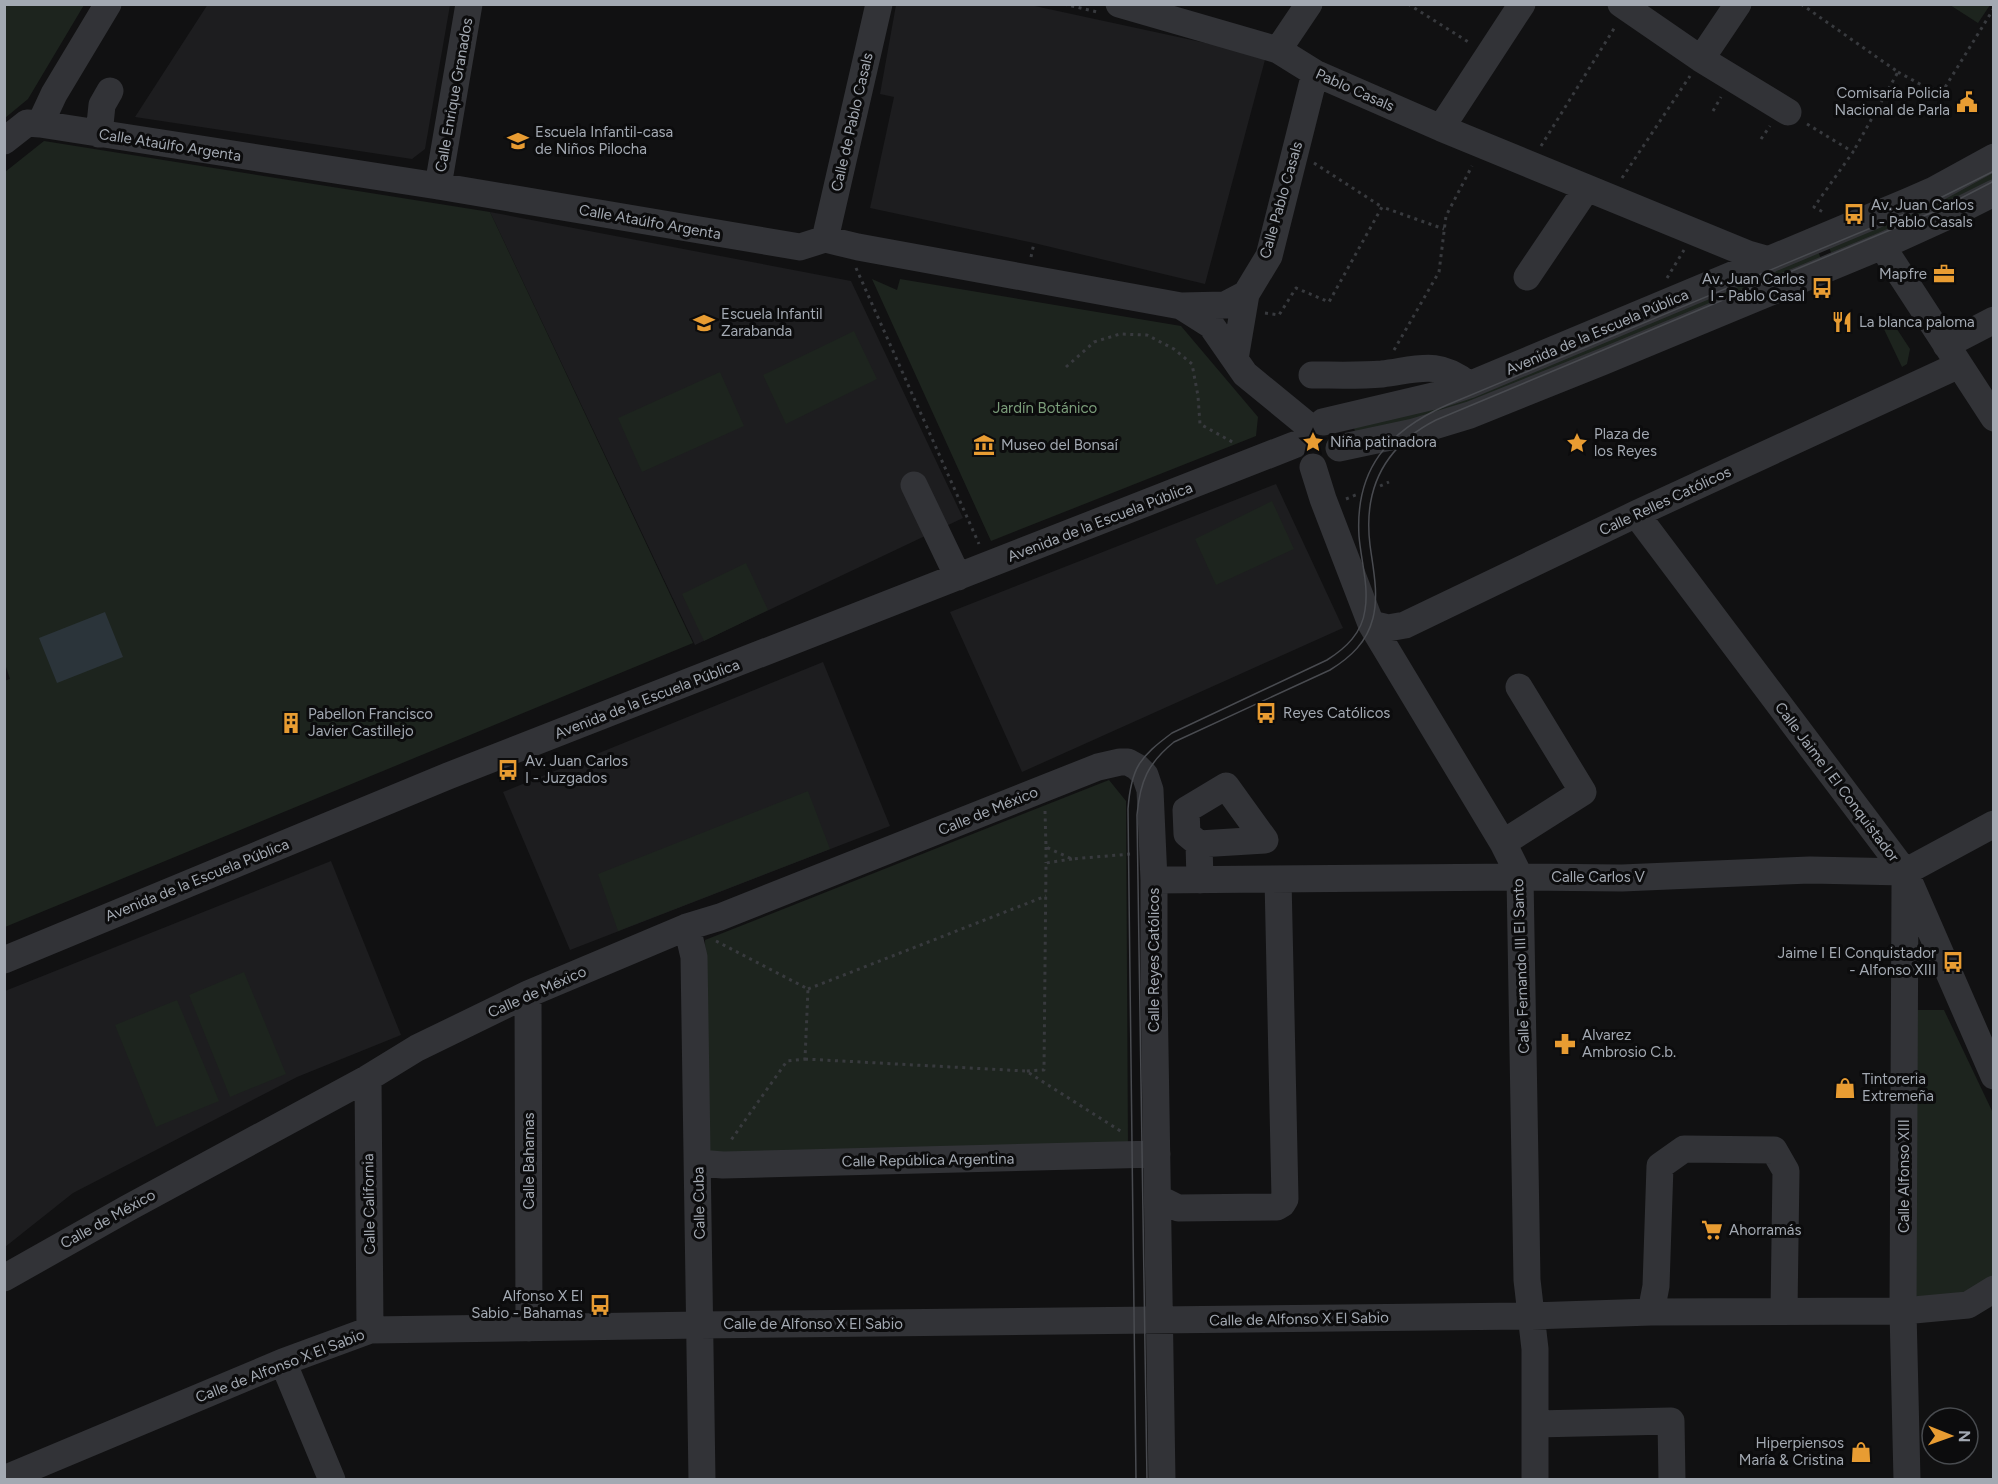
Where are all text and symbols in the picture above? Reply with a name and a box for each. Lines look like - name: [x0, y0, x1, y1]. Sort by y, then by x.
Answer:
- street label: Calle Enrique Granados: [432, 16, 476, 174]
- street label: Calle de Pablo Casals: [827, 51, 877, 193]
- street label: Pablo Casals: [1313, 65, 1397, 115]
- place label: Comisaría Policia Nacional de Parla: [1835, 84, 1950, 119]
- public building icon: Comisaría Policia Nacional de Parla: [1955, 90, 1979, 114]
- place label: Escuela Infantil-casa de Niños Pilocha: [535, 123, 673, 158]
- street label: Calle Ataúlfo Argenta: [98, 125, 242, 165]
- school or university icon: Escuela Infantil-casa de Niños Pilocha: [506, 129, 530, 153]
- street label: Calle Pablo Casals: [1256, 139, 1306, 261]
- place label: Av. Juan Carlos I - Pablo Casals: [1871, 196, 1974, 231]
- street label: Calle Ataúlfo Argenta: [578, 201, 722, 243]
- bus stop icon: Av. Juan Carlos I - Pablo Casals: [1842, 202, 1866, 226]
- office icon: Mapfre: [1932, 262, 1956, 286]
- place label: Mapfre: [1879, 265, 1927, 283]
- place label: Av. Juan Carlos I - Pablo Casal: [1702, 270, 1805, 305]
- bus stop icon: Av. Juan Carlos I - Pablo Casal: [1810, 276, 1834, 300]
- street label: Avenida de la Escuela Pública: [1503, 285, 1691, 379]
- place label: Escuela Infantil Zarabanda: [721, 305, 823, 340]
- restaurant icon: La blanca paloma: [1830, 310, 1854, 334]
- school or university icon: Escuela Infantil Zarabanda: [692, 311, 716, 335]
- place label: La blanca paloma: [1859, 313, 1975, 331]
- park label: Jardín Botánico: [993, 399, 1098, 417]
- place label: Plaza de los Reyes: [1594, 425, 1657, 460]
- place icon: Niña patinadora: [1301, 430, 1325, 454]
- place icon: Plaza de los Reyes: [1565, 431, 1589, 455]
- museum icon: Museo del Bonsaí: [972, 433, 996, 457]
- place label: Niña patinadora: [1330, 433, 1437, 451]
- place label: Museo del Bonsaí: [1001, 436, 1120, 454]
- street label: Calle Relles Católicos: [1596, 463, 1734, 539]
- street label: Avenida de la Escuela Pública: [1005, 478, 1195, 566]
- street label: Avenida de la Escuela Pública: [552, 655, 742, 743]
- street label: Calle Jaime I El Conquistador: [1771, 699, 1903, 865]
- bus stop icon: Reyes Católicos: [1254, 701, 1278, 725]
- place label: Reyes Católicos: [1283, 704, 1390, 722]
- place label: Pabellon Francisco Javier Castillejo: [308, 705, 433, 740]
- building icon: Pabellon Francisco Javier Castillejo: [279, 711, 303, 735]
- place label: Av. Juan Carlos I - Juzgados: [525, 752, 628, 787]
- bus stop icon: Av. Juan Carlos I - Juzgados: [496, 758, 520, 782]
- street label: Calle de México: [936, 783, 1041, 839]
- street label: Avenida de la Escuela Pública: [102, 835, 292, 925]
- street label: Calle Carlos V: [1551, 868, 1645, 886]
- street label: Calle Fernando III El Santo: [1509, 878, 1533, 1054]
- street label: Calle Reyes Católicos: [1145, 888, 1163, 1032]
- place label: Jaime I El Conquistador - Alfonso XIII: [1778, 944, 1936, 979]
- bus stop icon: Jaime I El Conquistador - Alfonso XIII: [1941, 950, 1965, 974]
- street label: Calle de México: [485, 962, 589, 1022]
- place label: Alvarez Ambrosio C.b.: [1582, 1026, 1676, 1061]
- pharmacy icon: Alvarez Ambrosio C.b.: [1553, 1032, 1577, 1056]
- place label: Tintoreria Extremeña: [1862, 1070, 1934, 1105]
- shop icon: Tintoreria Extremeña: [1833, 1076, 1857, 1100]
- street label: Calle Bahamas: [520, 1112, 538, 1210]
- street label: Calle Alfonso XIII: [1895, 1119, 1913, 1233]
- street label: Calle República Argentina: [842, 1149, 1014, 1171]
- street label: Calle California: [359, 1153, 379, 1255]
- street label: Calle Cuba: [689, 1167, 709, 1239]
- street label: Calle de México: [57, 1185, 159, 1253]
- supermarket icon: Ahorramás: [1700, 1218, 1724, 1242]
- place label: Ahorramás: [1729, 1221, 1801, 1239]
- place label: Alfonso X El Sabio - Bahamas: [471, 1287, 583, 1322]
- bus stop icon: Alfonso X El Sabio - Bahamas: [588, 1293, 612, 1317]
- street label: Calle de Alfonso X El Sabio: [1209, 1308, 1389, 1330]
- street label: Calle de Alfonso X El Sabio: [723, 1315, 903, 1333]
- street label: Calle de Alfonso X El Sabio: [193, 1325, 367, 1407]
- north arrow: [1920, 1406, 1980, 1466]
- text: N: [1955, 1430, 1974, 1443]
- place label: Hiperpiensos María & Cristina: [1739, 1434, 1844, 1469]
- shop icon: Hiperpiensos María & Cristina: [1849, 1440, 1873, 1464]

